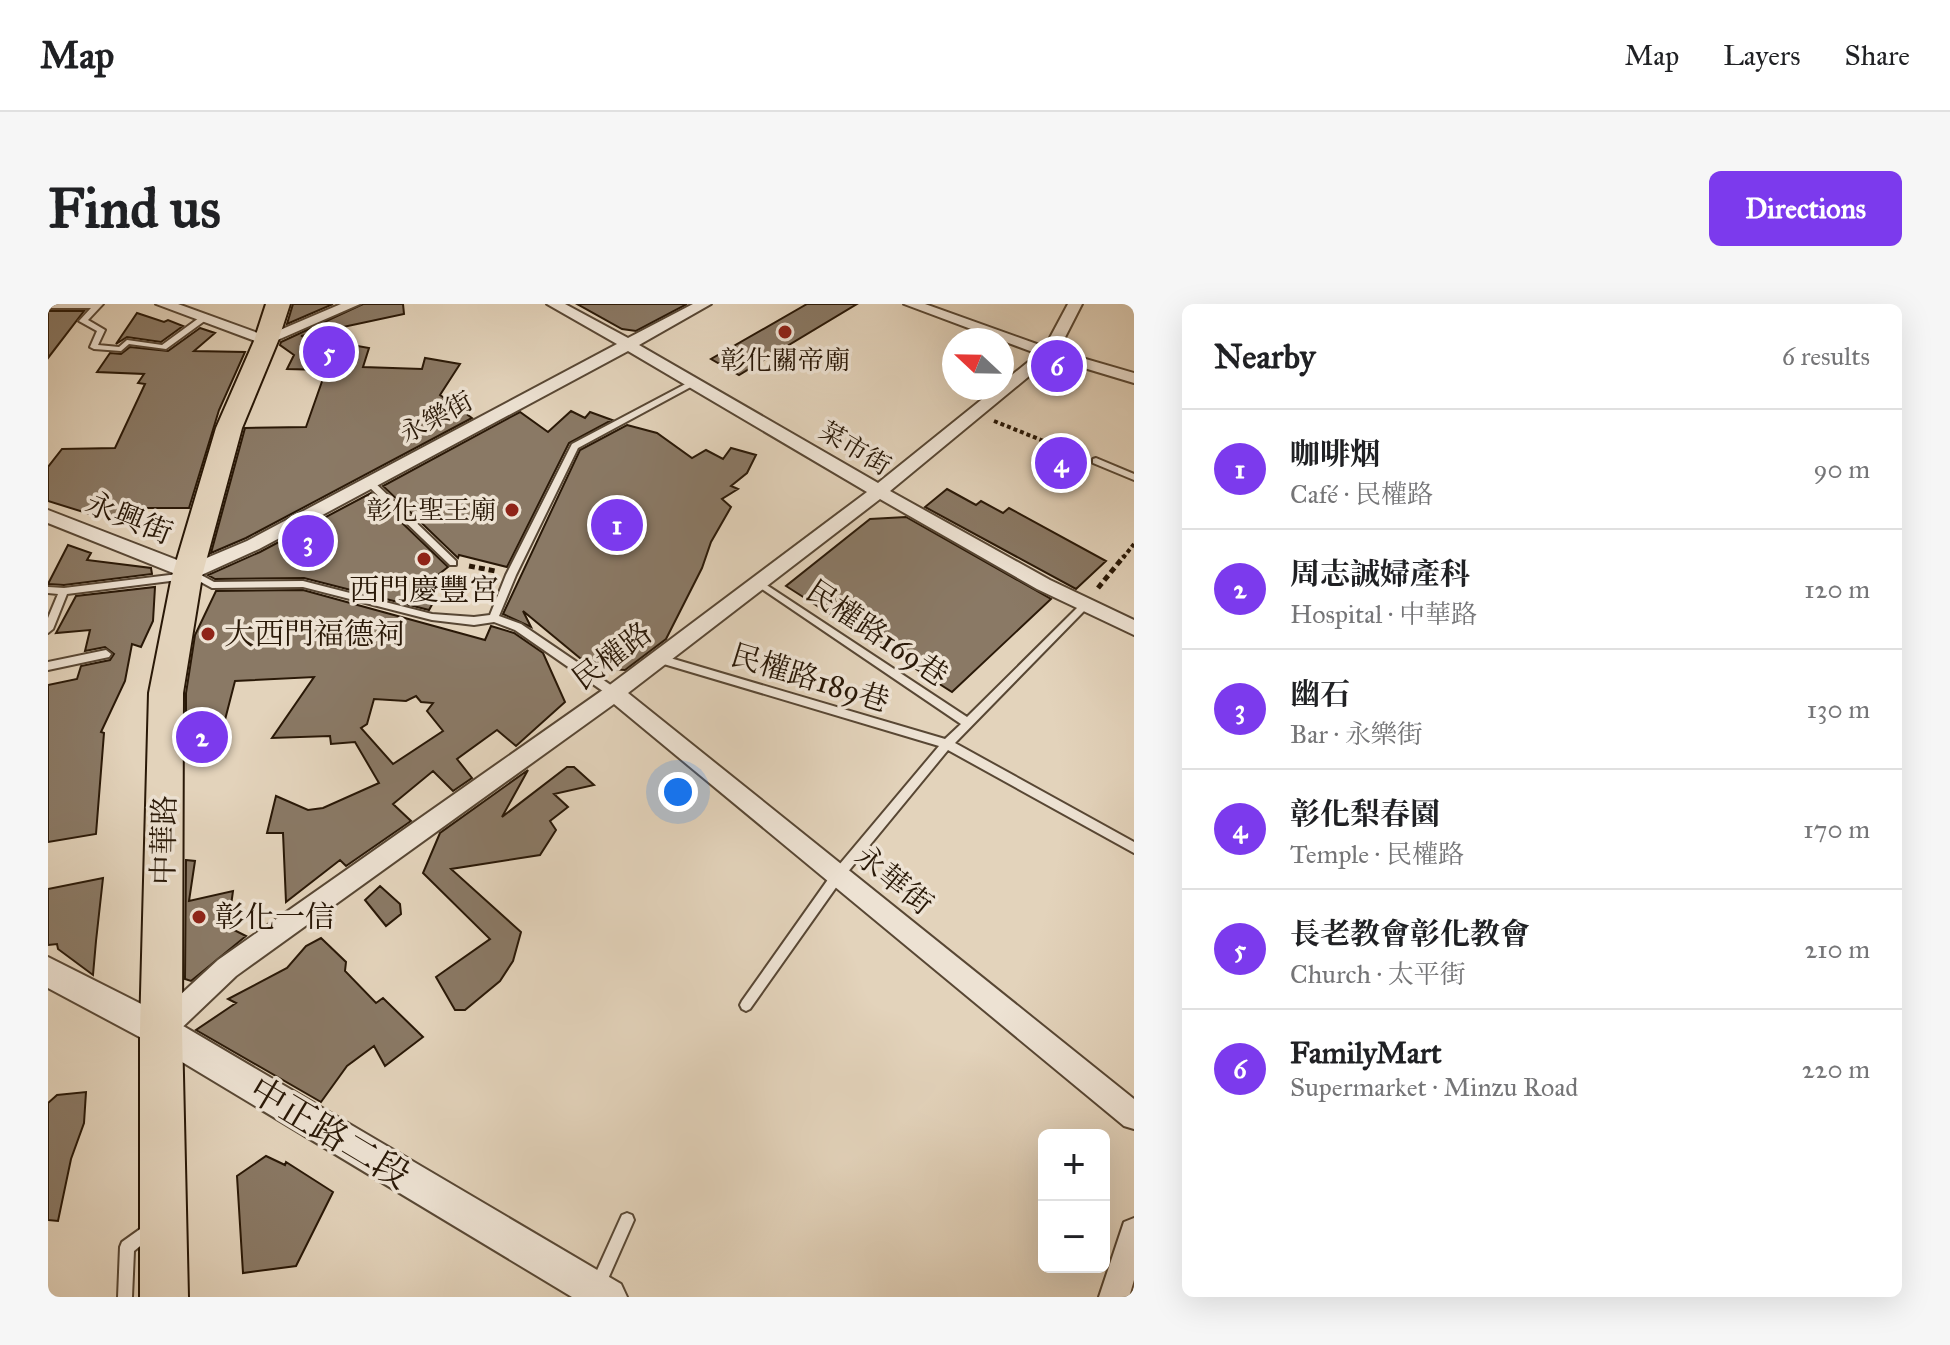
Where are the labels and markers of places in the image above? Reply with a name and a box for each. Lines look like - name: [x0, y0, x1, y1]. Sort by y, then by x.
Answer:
- pin: 5: [303, 322, 355, 382]
- marker: 彰化關帝廟: [776, 323, 794, 341]
- pin: 6: [1031, 336, 1083, 396]
- place label: 彰化關帝廟: [720, 344, 850, 376]
- pin: 4: [1035, 433, 1087, 493]
- place label: 彰化聖王廟: [366, 494, 496, 526]
- pin: 1: [591, 495, 643, 555]
- marker: 彰化聖王廟: [503, 501, 521, 519]
- pin: 3: [282, 511, 334, 571]
- marker: 西門慶豐宮: [415, 550, 433, 568]
- place label: 西門慶豐宮: [349, 572, 499, 608]
- place label: 大西門福德祠: [224, 616, 404, 652]
- marker: 大西門福德祠: [199, 625, 217, 643]
- pin: 2: [176, 707, 228, 767]
- place label: 彰化一信: [215, 899, 335, 935]
- marker: 彰化一信: [190, 908, 208, 926]

